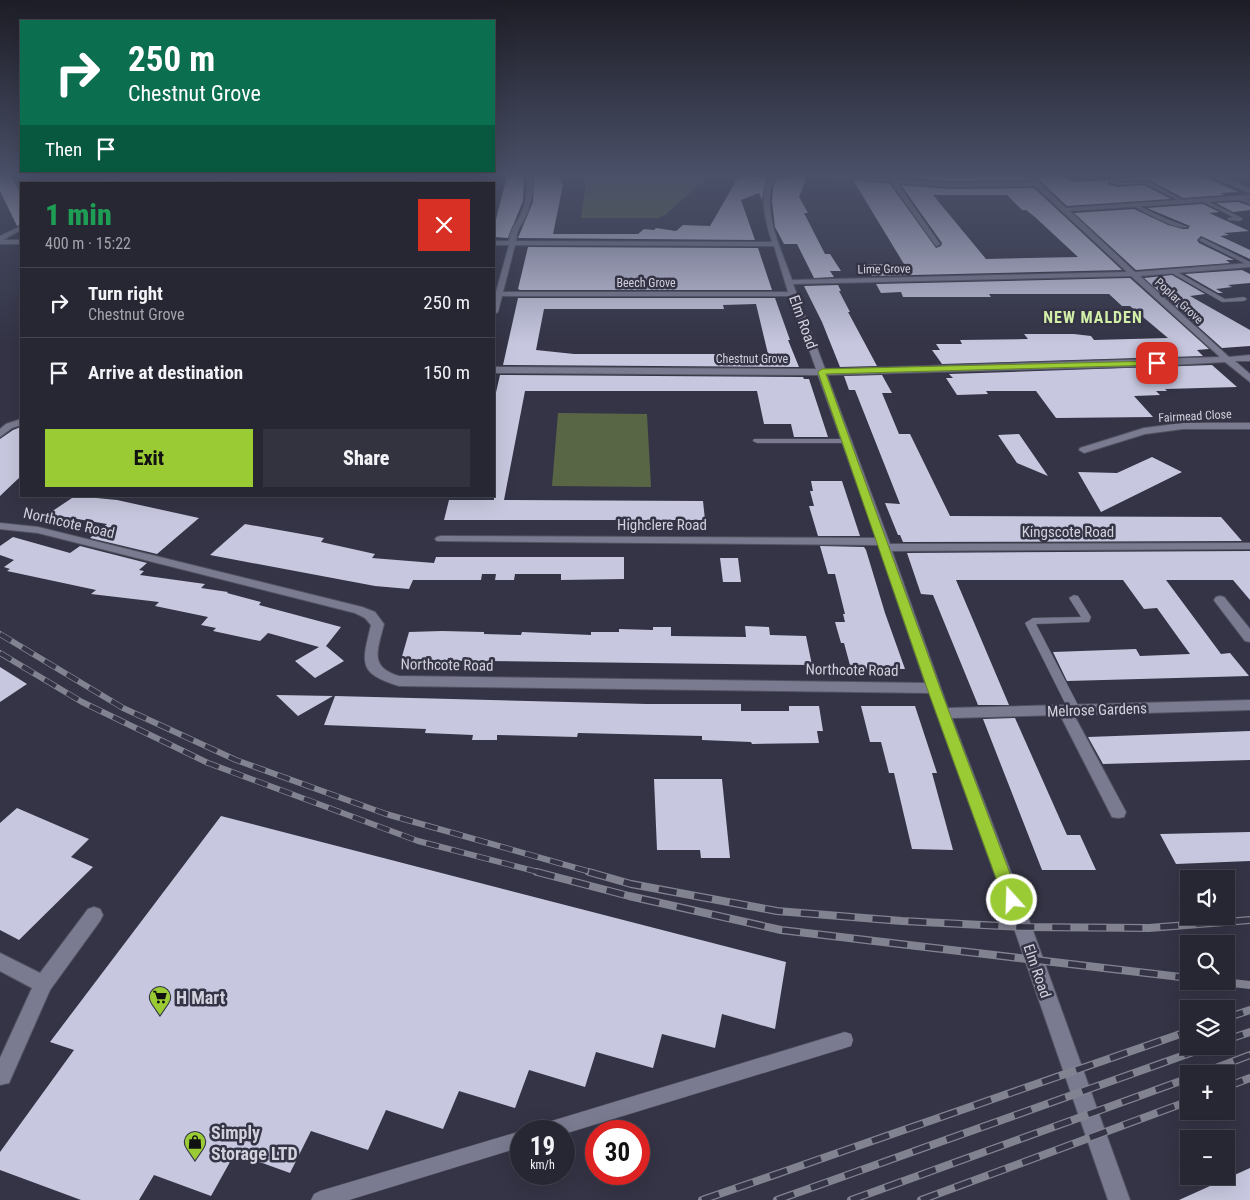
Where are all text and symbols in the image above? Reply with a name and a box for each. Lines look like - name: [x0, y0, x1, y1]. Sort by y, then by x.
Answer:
- text: 250 m: [128, 39, 215, 80]
- icon: right: [45, 40, 110, 105]
- text: Chestnut Grove: [128, 81, 261, 106]
- icon: arrive: [92, 135, 120, 163]
- text: Then: [45, 138, 82, 161]
- text: 1 min: [45, 197, 112, 232]
- button: close: [418, 199, 470, 251]
- text: 400 m · 15:22: [45, 234, 131, 253]
- street label: Lime Grove: [857, 262, 911, 276]
- street label: Poplar Grove: [1152, 275, 1206, 327]
- street label: Beech Grove: [616, 276, 676, 290]
- text: Turn right: [88, 282, 163, 305]
- icon: right: [45, 289, 73, 317]
- text: 250 m: [423, 291, 470, 314]
- street label: Elm Road: [785, 293, 821, 351]
- text: Chestnut Grove: [88, 305, 185, 324]
- district label: NEW MALDEN: [1043, 308, 1143, 327]
- pin: [1136, 342, 1178, 384]
- icon: arrive: [1143, 349, 1171, 377]
- street label: Chestnut Grove: [716, 352, 789, 366]
- icon: arrive: [45, 359, 73, 387]
- text: Arrive at destination: [88, 361, 243, 384]
- text: 150 m: [423, 361, 470, 384]
- street label: Fairmead Close: [1158, 407, 1232, 425]
- button: Exit: [45, 429, 253, 487]
- button: Share: [263, 429, 470, 487]
- street label: Northcote Road: [22, 504, 116, 542]
- street label: Highclere Road: [617, 516, 707, 534]
- street label: Kingscote Road: [1022, 523, 1114, 541]
- street label: Northcote Road: [400, 655, 494, 675]
- street label: Northcote Road: [805, 660, 899, 680]
- street label: Melrose Gardens: [1047, 699, 1148, 721]
- map controls: [1180, 870, 1235, 1185]
- button: sound: [1180, 870, 1235, 925]
- position arrow: [985, 873, 1037, 925]
- button: search: [1180, 935, 1235, 990]
- street label: Elm Road: [1019, 942, 1055, 1000]
- supermarket icon: H Mart: [148, 985, 172, 1016]
- place label: H Mart: [176, 987, 226, 1008]
- button: layers: [1180, 1000, 1235, 1055]
- button: +: [1180, 1065, 1235, 1120]
- speed limit sign: 30: [585, 1120, 650, 1185]
- place label: Simply Storage LTD: [211, 1122, 298, 1164]
- shop icon: Simply Storage LTD: [183, 1130, 207, 1161]
- button: −: [1180, 1130, 1235, 1185]
- text: 19: [530, 1132, 555, 1161]
- text: km/h: [530, 1158, 555, 1172]

